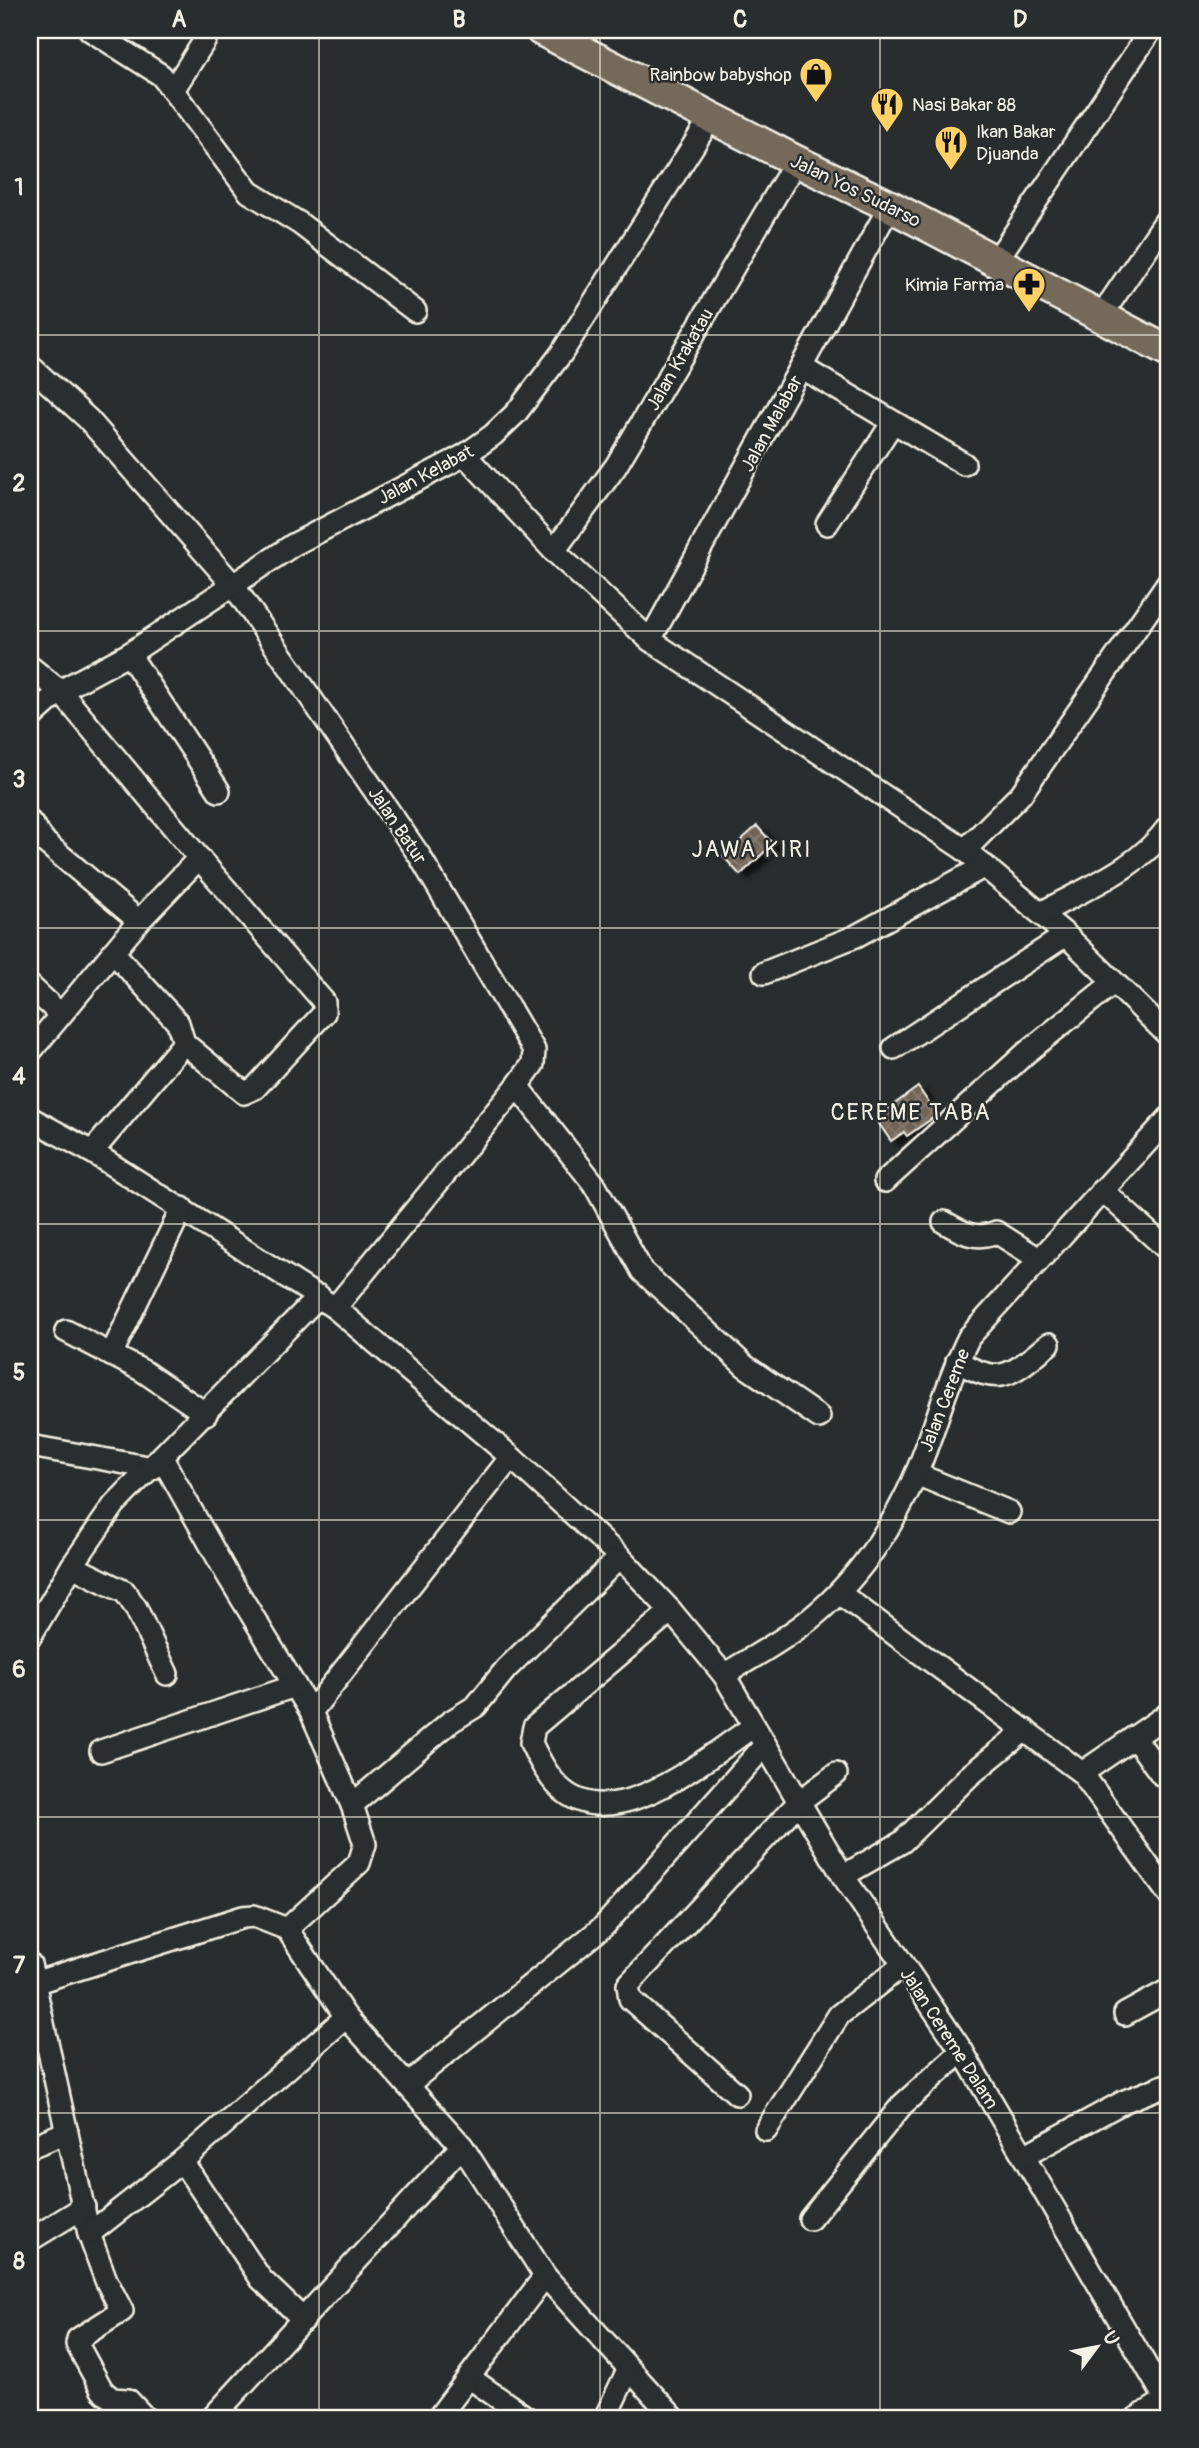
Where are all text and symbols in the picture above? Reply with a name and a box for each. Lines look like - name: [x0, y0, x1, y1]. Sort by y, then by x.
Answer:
- text: A: [172, 5, 187, 34]
- text: B: [452, 5, 466, 34]
- text: C: [733, 5, 747, 34]
- text: D: [1013, 5, 1027, 34]
- shop icon: Rainbow babyshop: [797, 55, 835, 104]
- place label: Rainbow babyshop: [650, 63, 792, 87]
- restaurant icon: Nasi Bakar 88: [868, 85, 906, 134]
- place label: Nasi Bakar 88: [912, 93, 1016, 117]
- place label: Ikan Bakar Djuanda: [976, 120, 1056, 166]
- restaurant icon: Ikan Bakar Djuanda: [932, 123, 970, 172]
- street label: Jalan Yos Sudarso: [786, 149, 925, 233]
- text: 1: [15, 173, 24, 202]
- pharmacy icon: Kimia Farma: [1010, 265, 1048, 314]
- place label: Kimia Farma: [905, 273, 1004, 297]
- street label: Jalan Krakatau: [641, 304, 719, 415]
- street label: Jalan Malabar: [736, 371, 808, 476]
- street label: Jalan Kelabat: [373, 439, 478, 510]
- text: 2: [13, 469, 26, 498]
- text: 3: [13, 765, 25, 794]
- street label: Jalan Batur: [362, 782, 432, 869]
- district label: JAWA KIRI: [692, 835, 812, 864]
- text: 4: [12, 1062, 26, 1091]
- district label: CEREME TABA: [830, 1098, 992, 1127]
- street label: Jalan Cereme: [914, 1345, 976, 1455]
- text: 5: [13, 1358, 25, 1387]
- text: 6: [12, 1655, 26, 1684]
- text: 7: [13, 1951, 26, 1980]
- street label: Jalan Cereme Dalam: [895, 1963, 1004, 2114]
- text: 8: [13, 2247, 25, 2276]
- north arrow: [1062, 2312, 1132, 2382]
- text: U: [1097, 2327, 1124, 2350]

